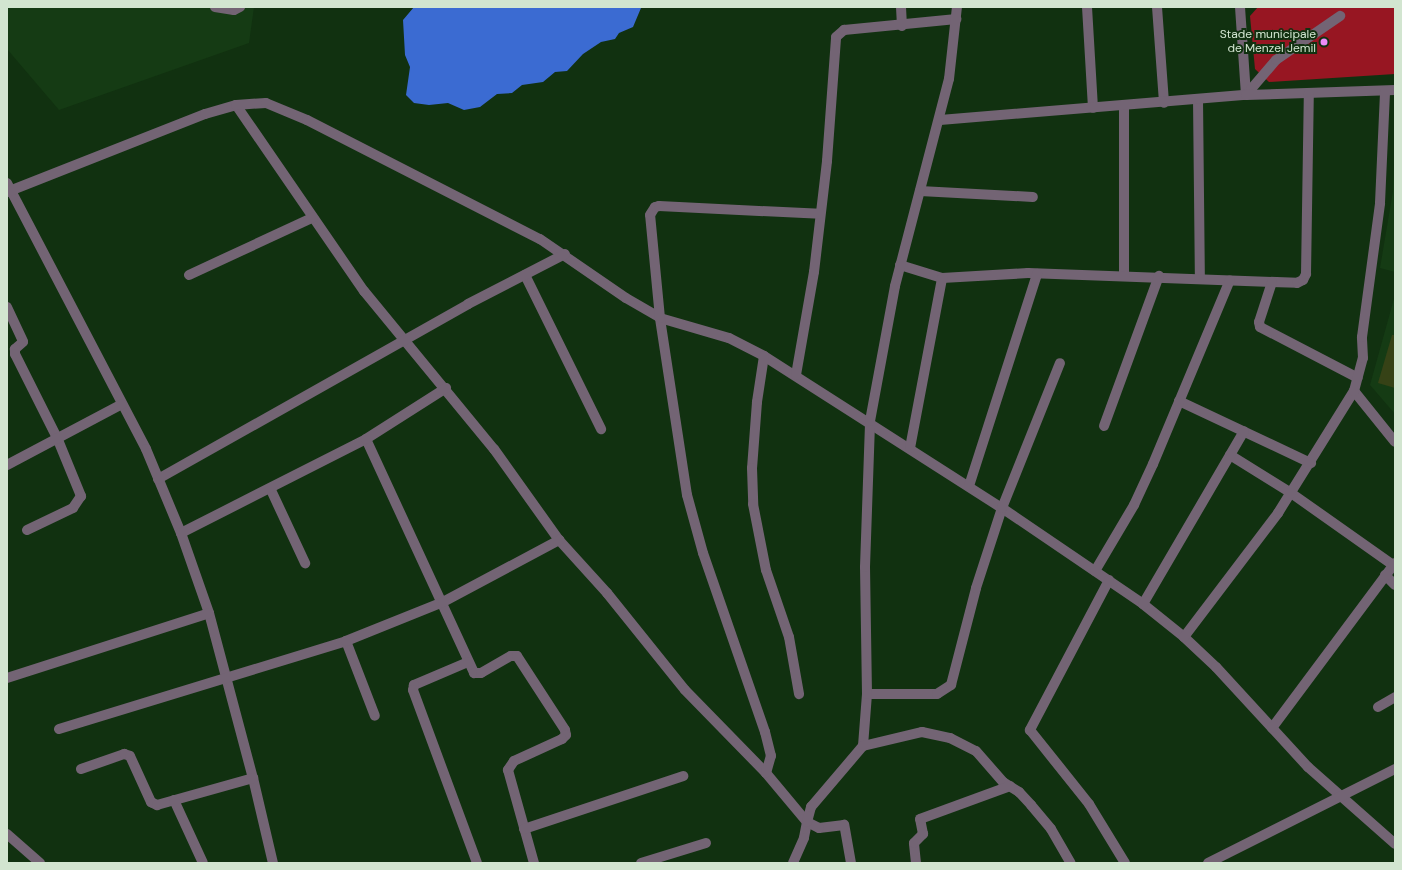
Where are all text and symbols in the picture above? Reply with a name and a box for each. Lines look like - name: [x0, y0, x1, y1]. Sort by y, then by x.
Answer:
- place label: Stade municipale de Menzel Jemil: [1220, 28, 1316, 56]
- marker: Stade municipale de Menzel Jemil: [1319, 37, 1329, 47]

